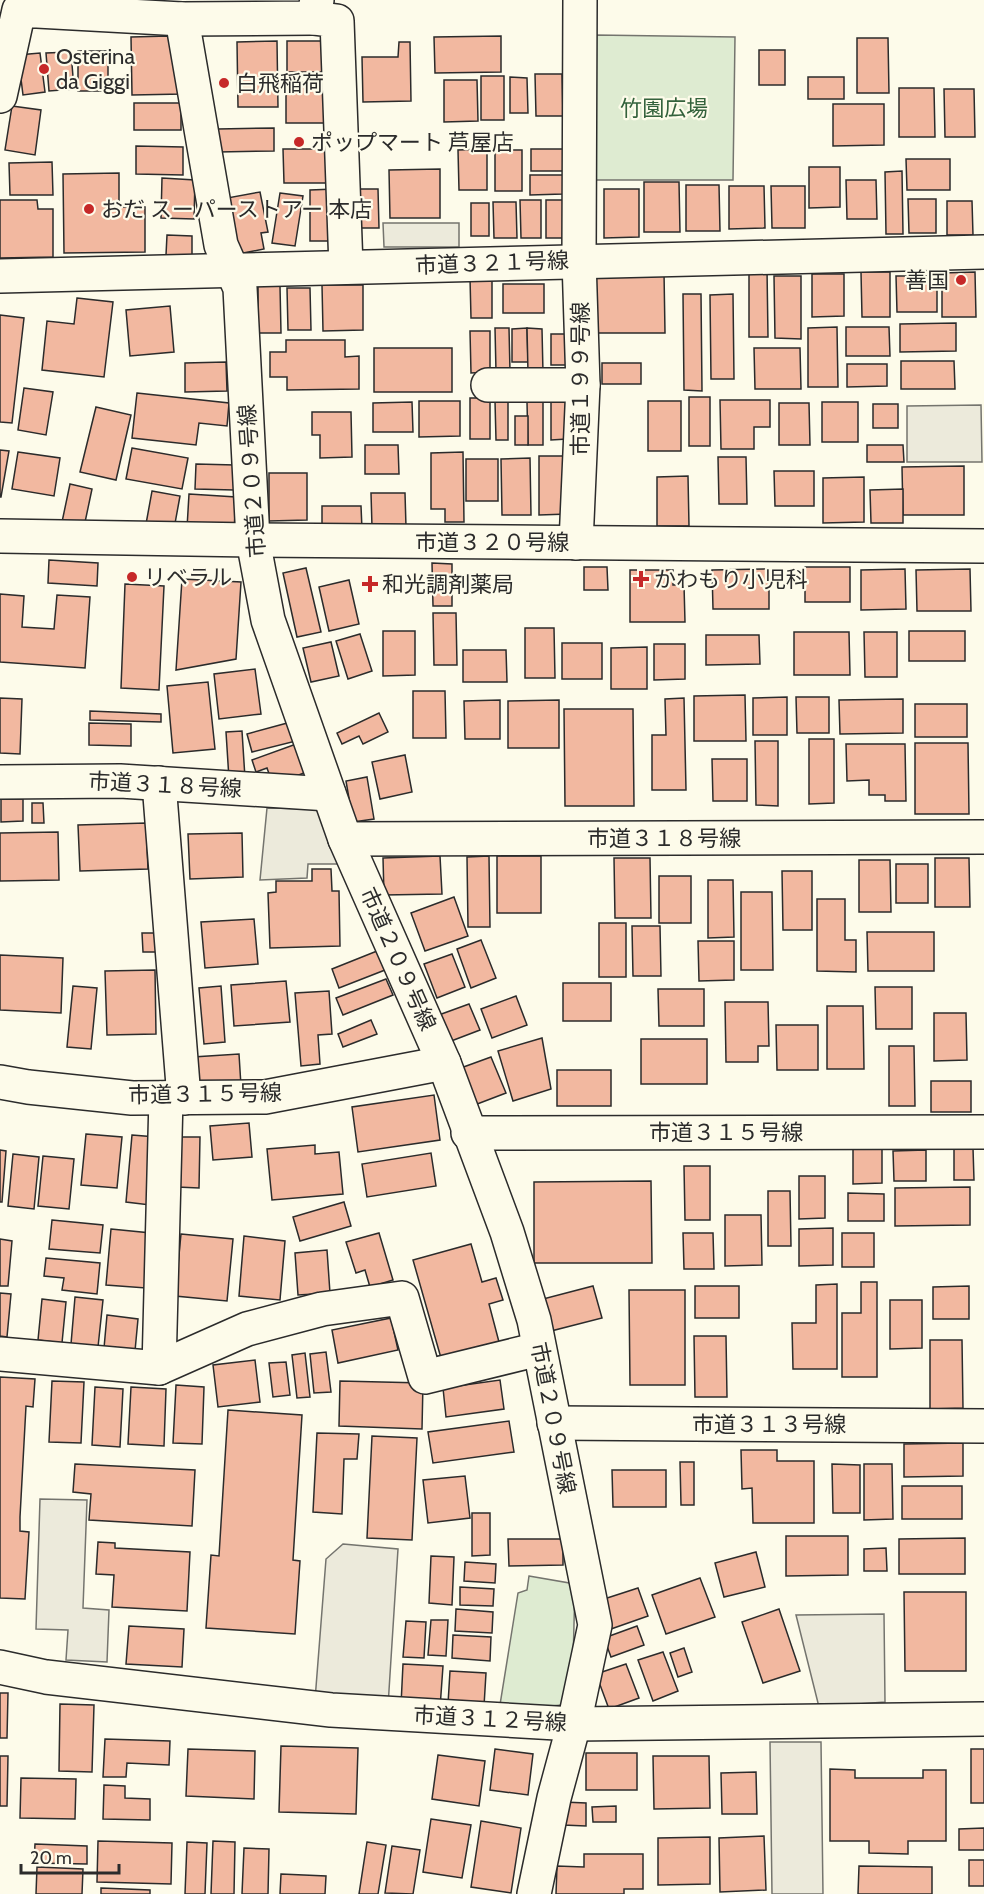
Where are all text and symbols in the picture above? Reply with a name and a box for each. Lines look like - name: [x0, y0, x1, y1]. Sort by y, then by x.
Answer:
- place label: Osterina da Giggi: [56, 43, 135, 95]
- marker: Osterina da Giggi: [37, 62, 51, 76]
- place label: 白飛稲荷: [236, 70, 324, 97]
- marker: 白飛稲荷: [217, 76, 231, 90]
- park label: 竹園広場: [620, 95, 708, 122]
- place label: ポップマート 芦屋店: [311, 129, 514, 156]
- marker: ポップマート 芦屋店: [292, 135, 306, 149]
- place label: おだ スーパーストアー 本店: [101, 196, 372, 223]
- marker: おだ スーパーストアー 本店: [82, 202, 96, 216]
- street label: 市道３２１号線: [415, 247, 569, 279]
- place label: 善国: [905, 267, 949, 294]
- marker: 善国: [954, 273, 968, 287]
- street label: 市道１９９号線: [567, 302, 594, 456]
- street label: 市道２０９号線: [233, 403, 271, 559]
- street label: 市道３２０号線: [415, 529, 569, 556]
- place label: リベラル: [144, 564, 232, 591]
- place label: かわもり小児科: [654, 566, 808, 593]
- marker: リベラル: [125, 570, 139, 584]
- marker: かわもり小児科: [632, 570, 650, 588]
- place label: 和光調剤薬局: [382, 571, 514, 598]
- marker: 和光調剤薬局: [363, 577, 377, 591]
- street label: 市道３１８号線: [87, 767, 243, 803]
- street label: 市道３１８号線: [587, 825, 741, 852]
- street label: 市道２０９号線: [354, 883, 442, 1035]
- street label: 市道３１５号線: [128, 1079, 282, 1109]
- street label: 市道３１５号線: [649, 1119, 803, 1146]
- street label: 市道２０９号線: [525, 1340, 581, 1496]
- street label: 市道３１３号線: [692, 1411, 846, 1438]
- street label: 市道３１２号線: [412, 1701, 568, 1737]
- scale bar: [21, 1837, 118, 1875]
- text: 20 m: [30, 1847, 72, 1869]

